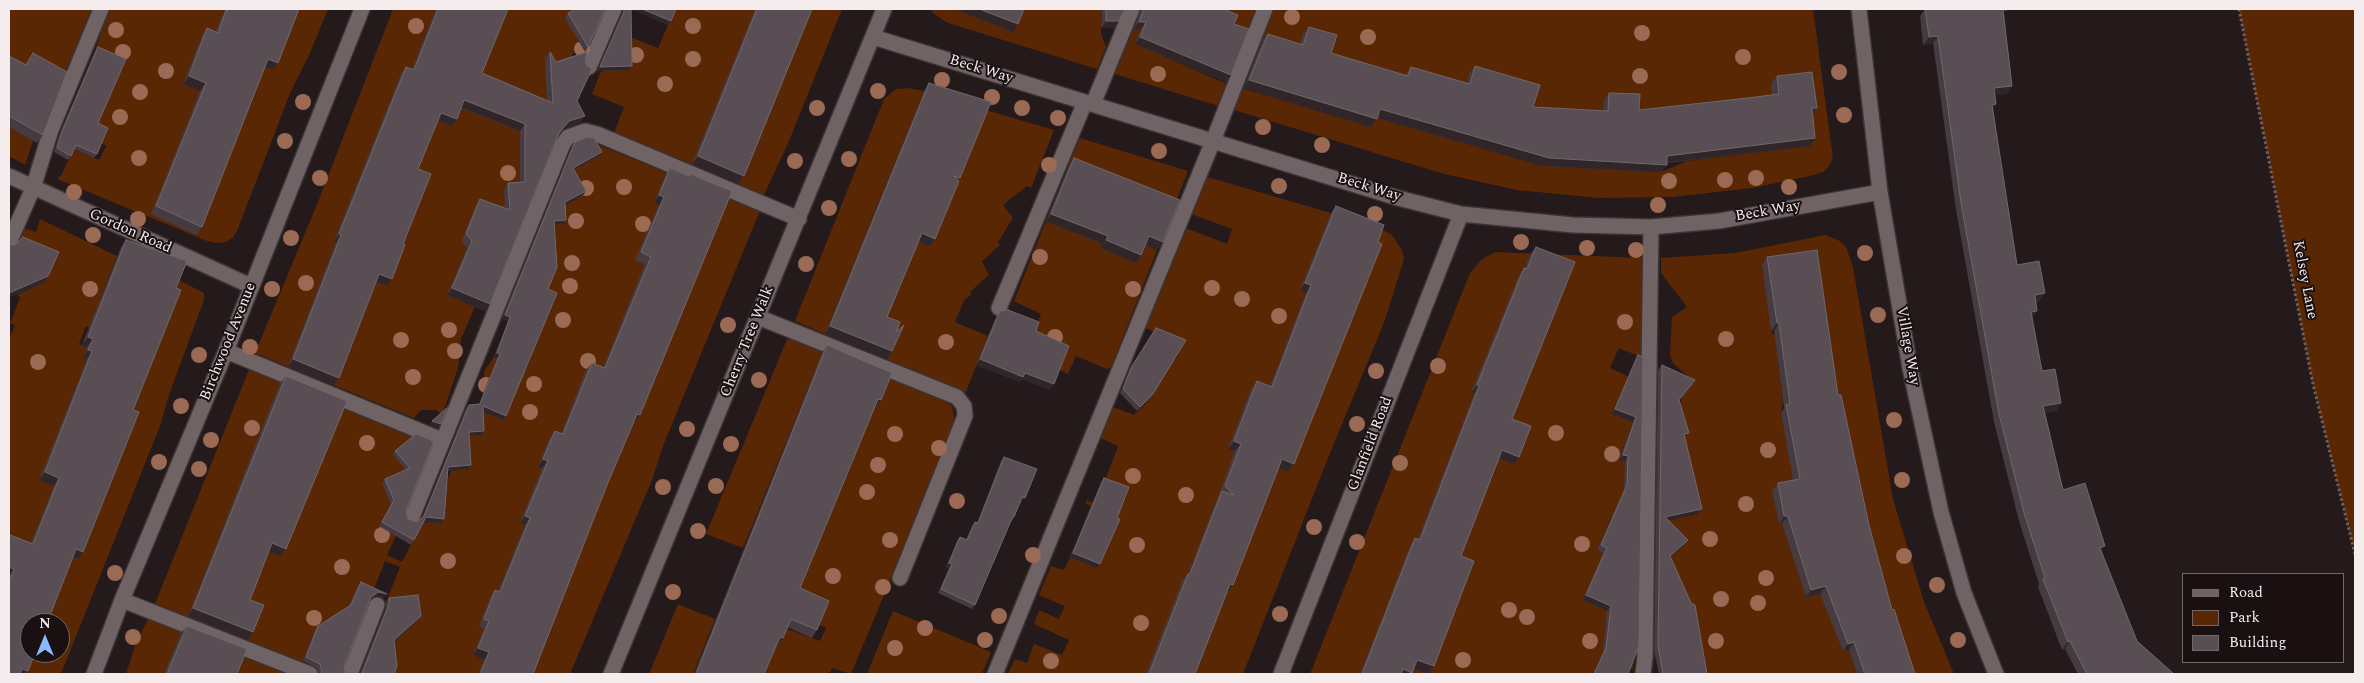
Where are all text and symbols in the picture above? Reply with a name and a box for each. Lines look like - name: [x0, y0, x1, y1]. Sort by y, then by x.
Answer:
- street label: Beck Way: [947, 52, 1015, 88]
- street label: Beck Way: [1335, 170, 1403, 206]
- street label: Beck Way: [1734, 197, 1802, 227]
- street label: Gordon Road: [86, 206, 174, 258]
- street label: Kelsey Lane: [2288, 239, 2320, 321]
- street label: Birchwood Avenue: [197, 280, 261, 404]
- street label: Cherry Tree Walk: [718, 284, 778, 400]
- street label: Village Way: [1891, 305, 1923, 387]
- street label: Glanfield Road: [1345, 394, 1397, 494]
- legend: [2182, 573, 2344, 663]
- text: Road: [2229, 581, 2263, 604]
- text: Park: [2229, 606, 2260, 629]
- north arrow: [20, 613, 70, 663]
- text: N: [39, 613, 51, 634]
- text: Building: [2229, 631, 2286, 654]

